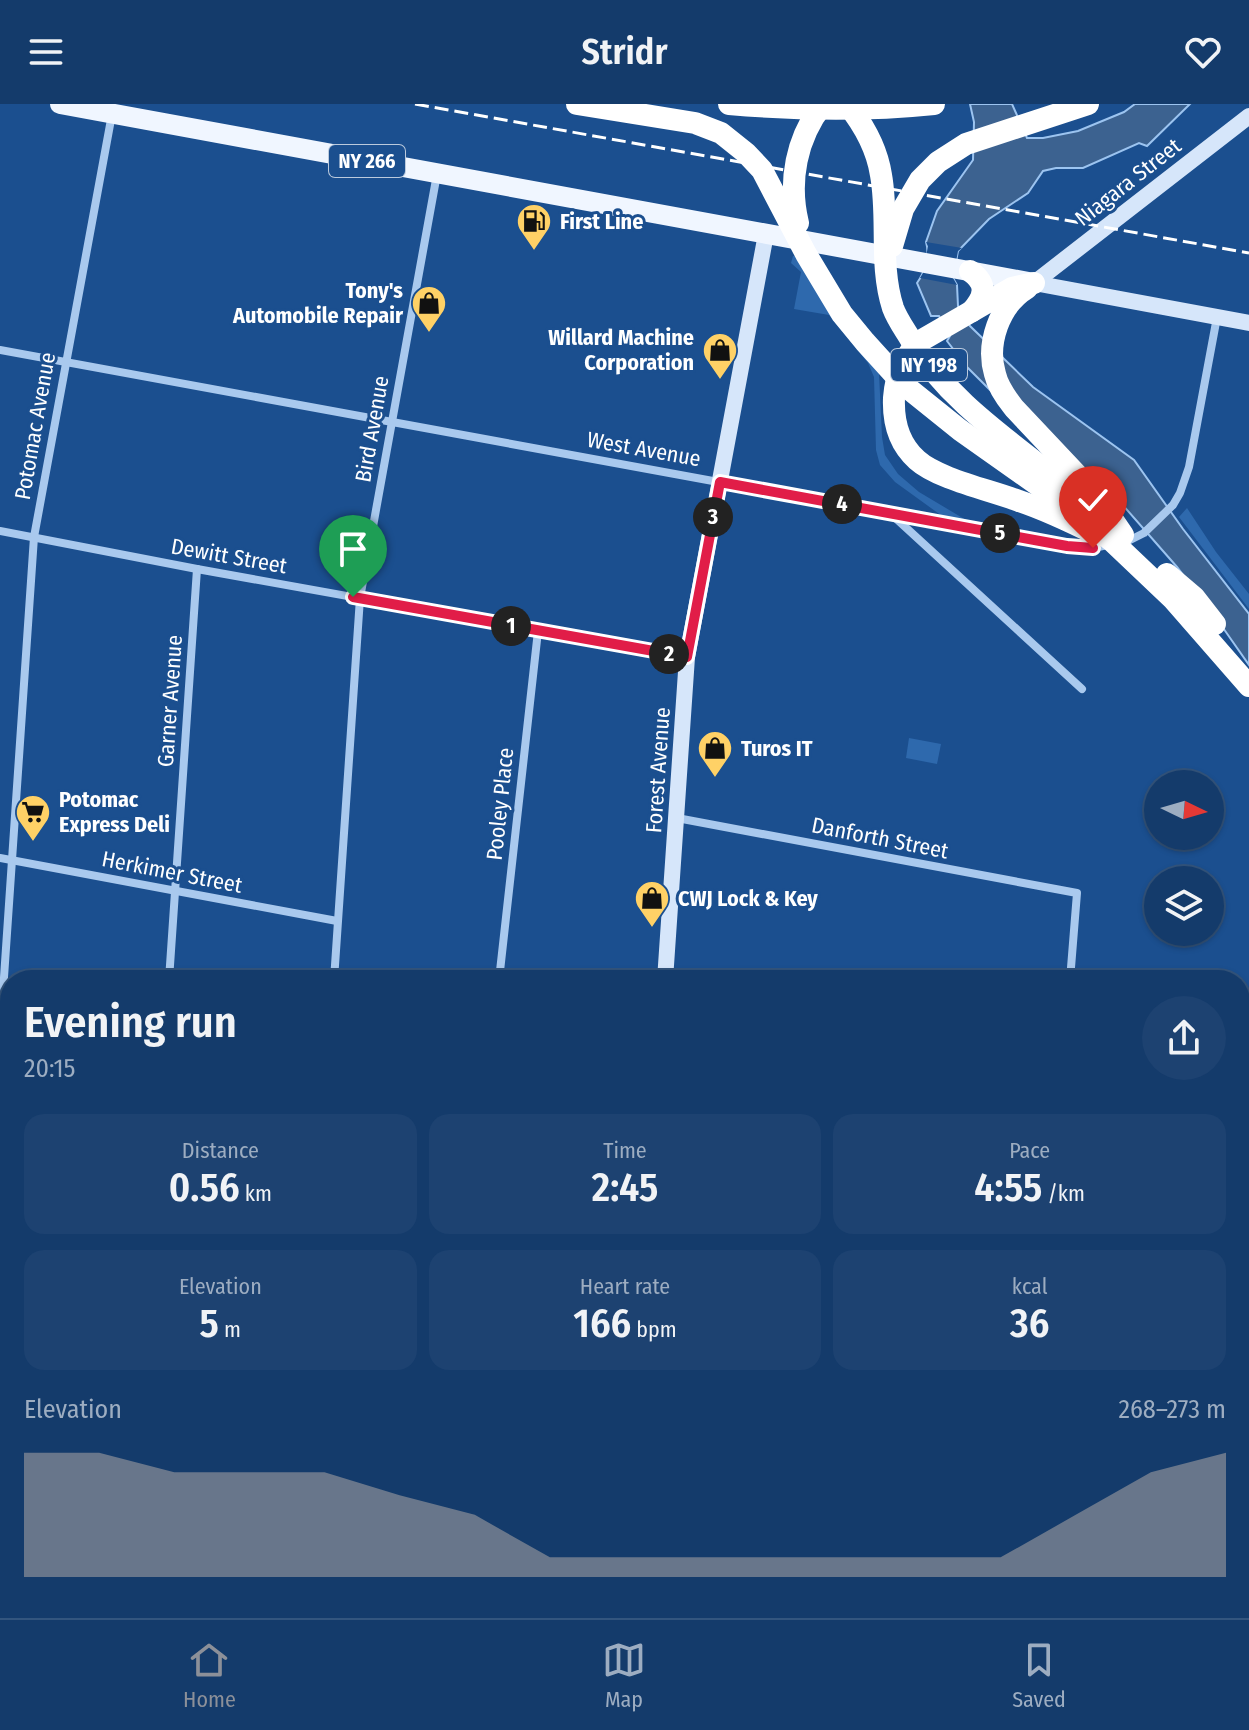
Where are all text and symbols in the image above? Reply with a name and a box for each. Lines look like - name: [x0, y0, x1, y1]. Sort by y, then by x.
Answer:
- icon: menu: [24, 30, 68, 74]
- text: Stridr: [582, 30, 667, 74]
- icon: heart: [1181, 30, 1225, 74]
- street label: Niagara Street: [1070, 132, 1187, 232]
- road number: NY 266: [329, 145, 405, 177]
- fuel station icon: First Line: [515, 202, 553, 252]
- place label: First Line: [560, 208, 643, 235]
- place label: Tony's Automobile Repair: [232, 277, 404, 329]
- shop icon: Tony's Automobile Repair: [410, 284, 448, 334]
- place label: Willard Machine Corporation: [548, 324, 694, 376]
- shop icon: Willard Machine Corporation: [701, 331, 739, 381]
- road number: NY 198: [891, 349, 967, 381]
- street label: Potomac Avenue: [9, 350, 61, 502]
- street label: Bird Avenue: [349, 374, 395, 484]
- street label: West Avenue: [585, 426, 703, 472]
- pin: [1059, 466, 1127, 548]
- icon: check: [1071, 478, 1115, 522]
- pin: 4: [822, 484, 862, 524]
- text: 4: [836, 490, 848, 517]
- pin: 3: [693, 497, 733, 537]
- text: 3: [708, 503, 718, 530]
- pin: 5: [980, 513, 1020, 553]
- pin: [319, 515, 387, 597]
- text: 5: [995, 519, 1005, 546]
- icon: arrive: [331, 527, 375, 571]
- street label: Dewitt Street: [169, 533, 290, 580]
- pin: 1: [491, 606, 531, 646]
- text: 1: [506, 612, 516, 639]
- street label: Garner Avenue: [152, 634, 188, 768]
- pin: 2: [649, 634, 689, 674]
- text: 2: [664, 640, 674, 667]
- street label: Forest Avenue: [640, 706, 676, 834]
- shop icon: Turos IT: [696, 729, 734, 779]
- place label: Turos IT: [741, 735, 813, 762]
- street label: Pooley Place: [481, 746, 519, 862]
- north arrow: [1144, 770, 1224, 850]
- map controls: [1144, 770, 1224, 946]
- place label: Potomac Express Deli: [59, 786, 170, 838]
- supermarket icon: Potomac Express Deli: [14, 793, 52, 843]
- street label: Danforth Street: [809, 812, 951, 865]
- street label: Herkimer Street: [100, 845, 245, 899]
- button: layers: [1144, 866, 1224, 946]
- shop icon: CWJ Lock & Key: [633, 879, 671, 929]
- place label: CWJ Lock & Key: [678, 885, 818, 912]
- text: Evening run: [24, 996, 237, 1049]
- button: share: [1142, 996, 1226, 1080]
- text: 20:15: [24, 1053, 76, 1084]
- text: Distance: [182, 1137, 259, 1164]
- text: Time: [603, 1137, 647, 1164]
- text: Pace: [1009, 1137, 1050, 1164]
- text: 0.56: [169, 1164, 240, 1212]
- text: 2:45: [592, 1164, 658, 1212]
- text: 4:55: [974, 1164, 1042, 1212]
- text: km: [240, 1180, 272, 1207]
- text: /km: [1042, 1180, 1085, 1207]
- text: Elevation: [179, 1273, 262, 1300]
- text: Heart rate: [580, 1273, 670, 1300]
- text: kcal: [1012, 1273, 1047, 1300]
- text: 5: [200, 1300, 219, 1348]
- text: 166: [573, 1300, 631, 1348]
- text: 36: [1010, 1300, 1049, 1348]
- text: m: [219, 1316, 241, 1343]
- text: bpm: [631, 1316, 677, 1343]
- text: Elevation: [24, 1394, 122, 1425]
- text: 268–273 m: [1118, 1394, 1226, 1425]
- tab: Home: [183, 1638, 236, 1713]
- tab: Map: [602, 1638, 646, 1713]
- tab: Saved: [1012, 1638, 1066, 1713]

